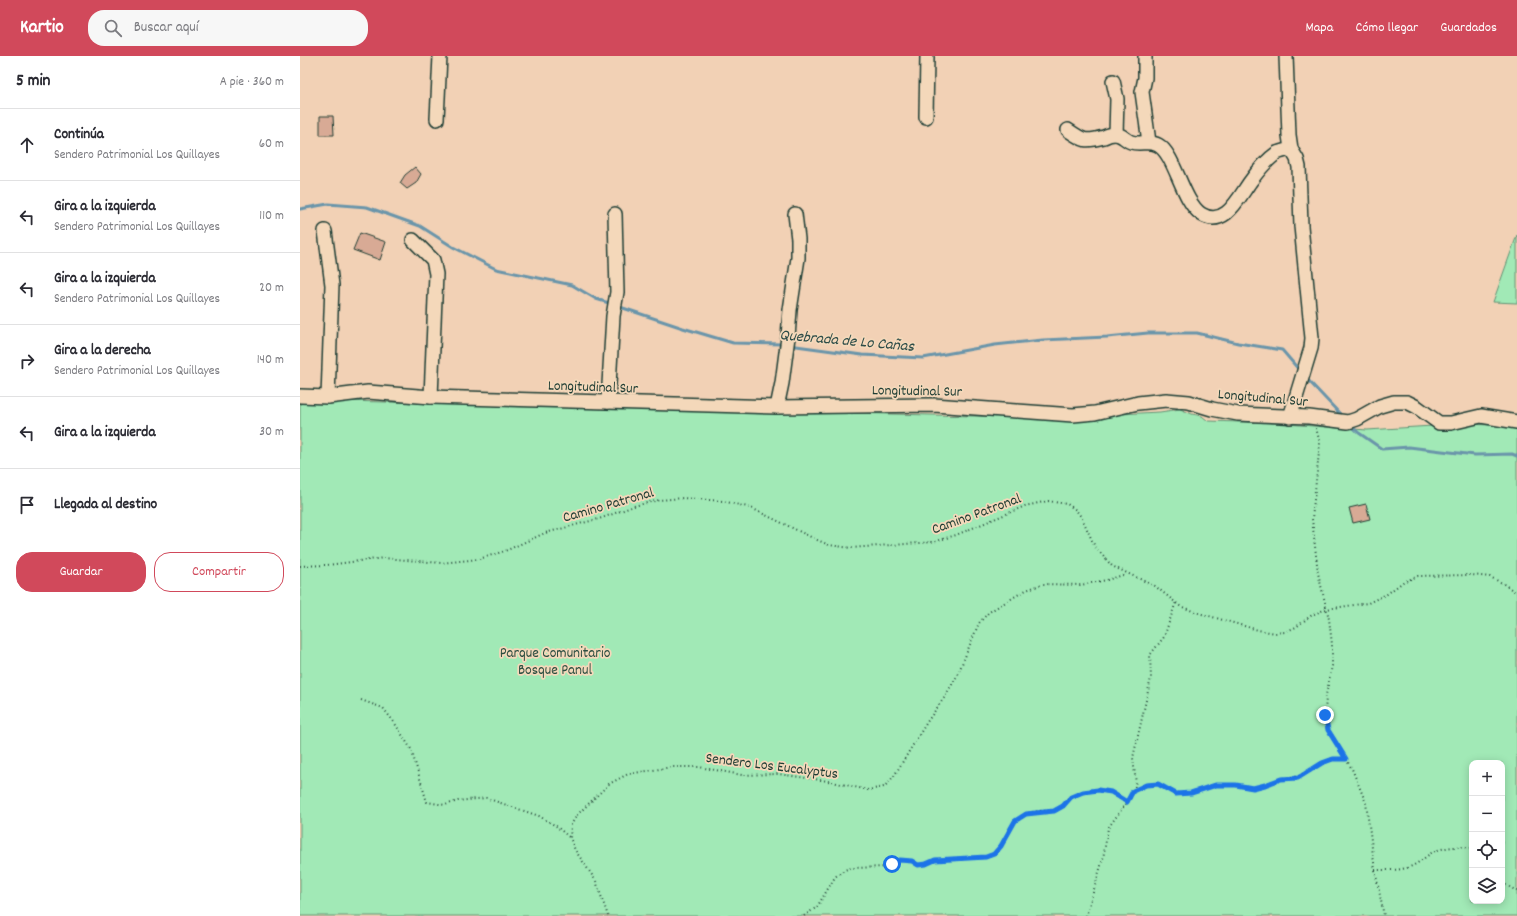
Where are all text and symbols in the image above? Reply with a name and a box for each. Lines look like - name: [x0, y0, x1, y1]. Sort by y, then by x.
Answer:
- search box: [88, 10, 368, 46]
- text: Kartio: [20, 15, 64, 42]
- icon: search: [102, 17, 124, 39]
- text: Buscar aquí: [134, 17, 199, 39]
- text: Mapa: [1306, 18, 1333, 38]
- text: Cómo llegar: [1355, 18, 1418, 38]
- text: Guardados: [1440, 18, 1497, 38]
- text: 5 min: [16, 70, 50, 94]
- text: A pie · 360 m: [220, 73, 284, 92]
- text: Continúa: [54, 124, 104, 146]
- icon: ahead: [16, 134, 38, 156]
- text: 60 m: [259, 135, 284, 154]
- text: Sendero Patrimonial Los Quillayes: [54, 146, 220, 165]
- text: Gira a la izquierda: [54, 196, 155, 218]
- icon: left: [16, 206, 38, 228]
- text: 110 m: [259, 207, 284, 226]
- text: Sendero Patrimonial Los Quillayes: [54, 218, 220, 237]
- text: Gira a la izquierda: [54, 268, 155, 290]
- icon: left: [16, 278, 38, 300]
- text: 20 m: [259, 279, 284, 298]
- text: Sendero Patrimonial Los Quillayes: [54, 290, 220, 309]
- water label: Quebrada de Lo Cañas: [779, 324, 916, 359]
- text: Gira a la derecha: [54, 340, 151, 362]
- icon: right: [16, 350, 38, 372]
- text: 140 m: [257, 351, 284, 370]
- text: Sendero Patrimonial Los Quillayes: [54, 362, 220, 381]
- street label: Longitudinal Sur: [547, 375, 639, 401]
- street label: Longitudinal Sur: [872, 380, 963, 404]
- street label: Longitudinal Sur: [1217, 384, 1309, 414]
- icon: left: [16, 422, 38, 444]
- text: Gira a la izquierda: [54, 422, 155, 444]
- text: 30 m: [259, 423, 284, 442]
- street label: Camino Patronal: [560, 482, 657, 529]
- street label: Camino Patronal: [929, 488, 1025, 541]
- icon: arrive: [16, 494, 38, 516]
- text: Llegada al destino: [54, 494, 157, 516]
- button: Guardar: [16, 552, 146, 592]
- button: Compartir: [154, 552, 284, 592]
- park label: Parque Comunitario Bosque Panul: [500, 643, 611, 682]
- route end: [1316, 706, 1334, 724]
- street label: Sendero Los Eucalyptus: [704, 748, 839, 786]
- map controls: [1469, 760, 1505, 904]
- button: +: [1469, 760, 1505, 796]
- button: −: [1469, 796, 1505, 832]
- button: locate: [1469, 832, 1505, 868]
- route start: [883, 855, 901, 873]
- button: layers: [1469, 868, 1505, 904]

